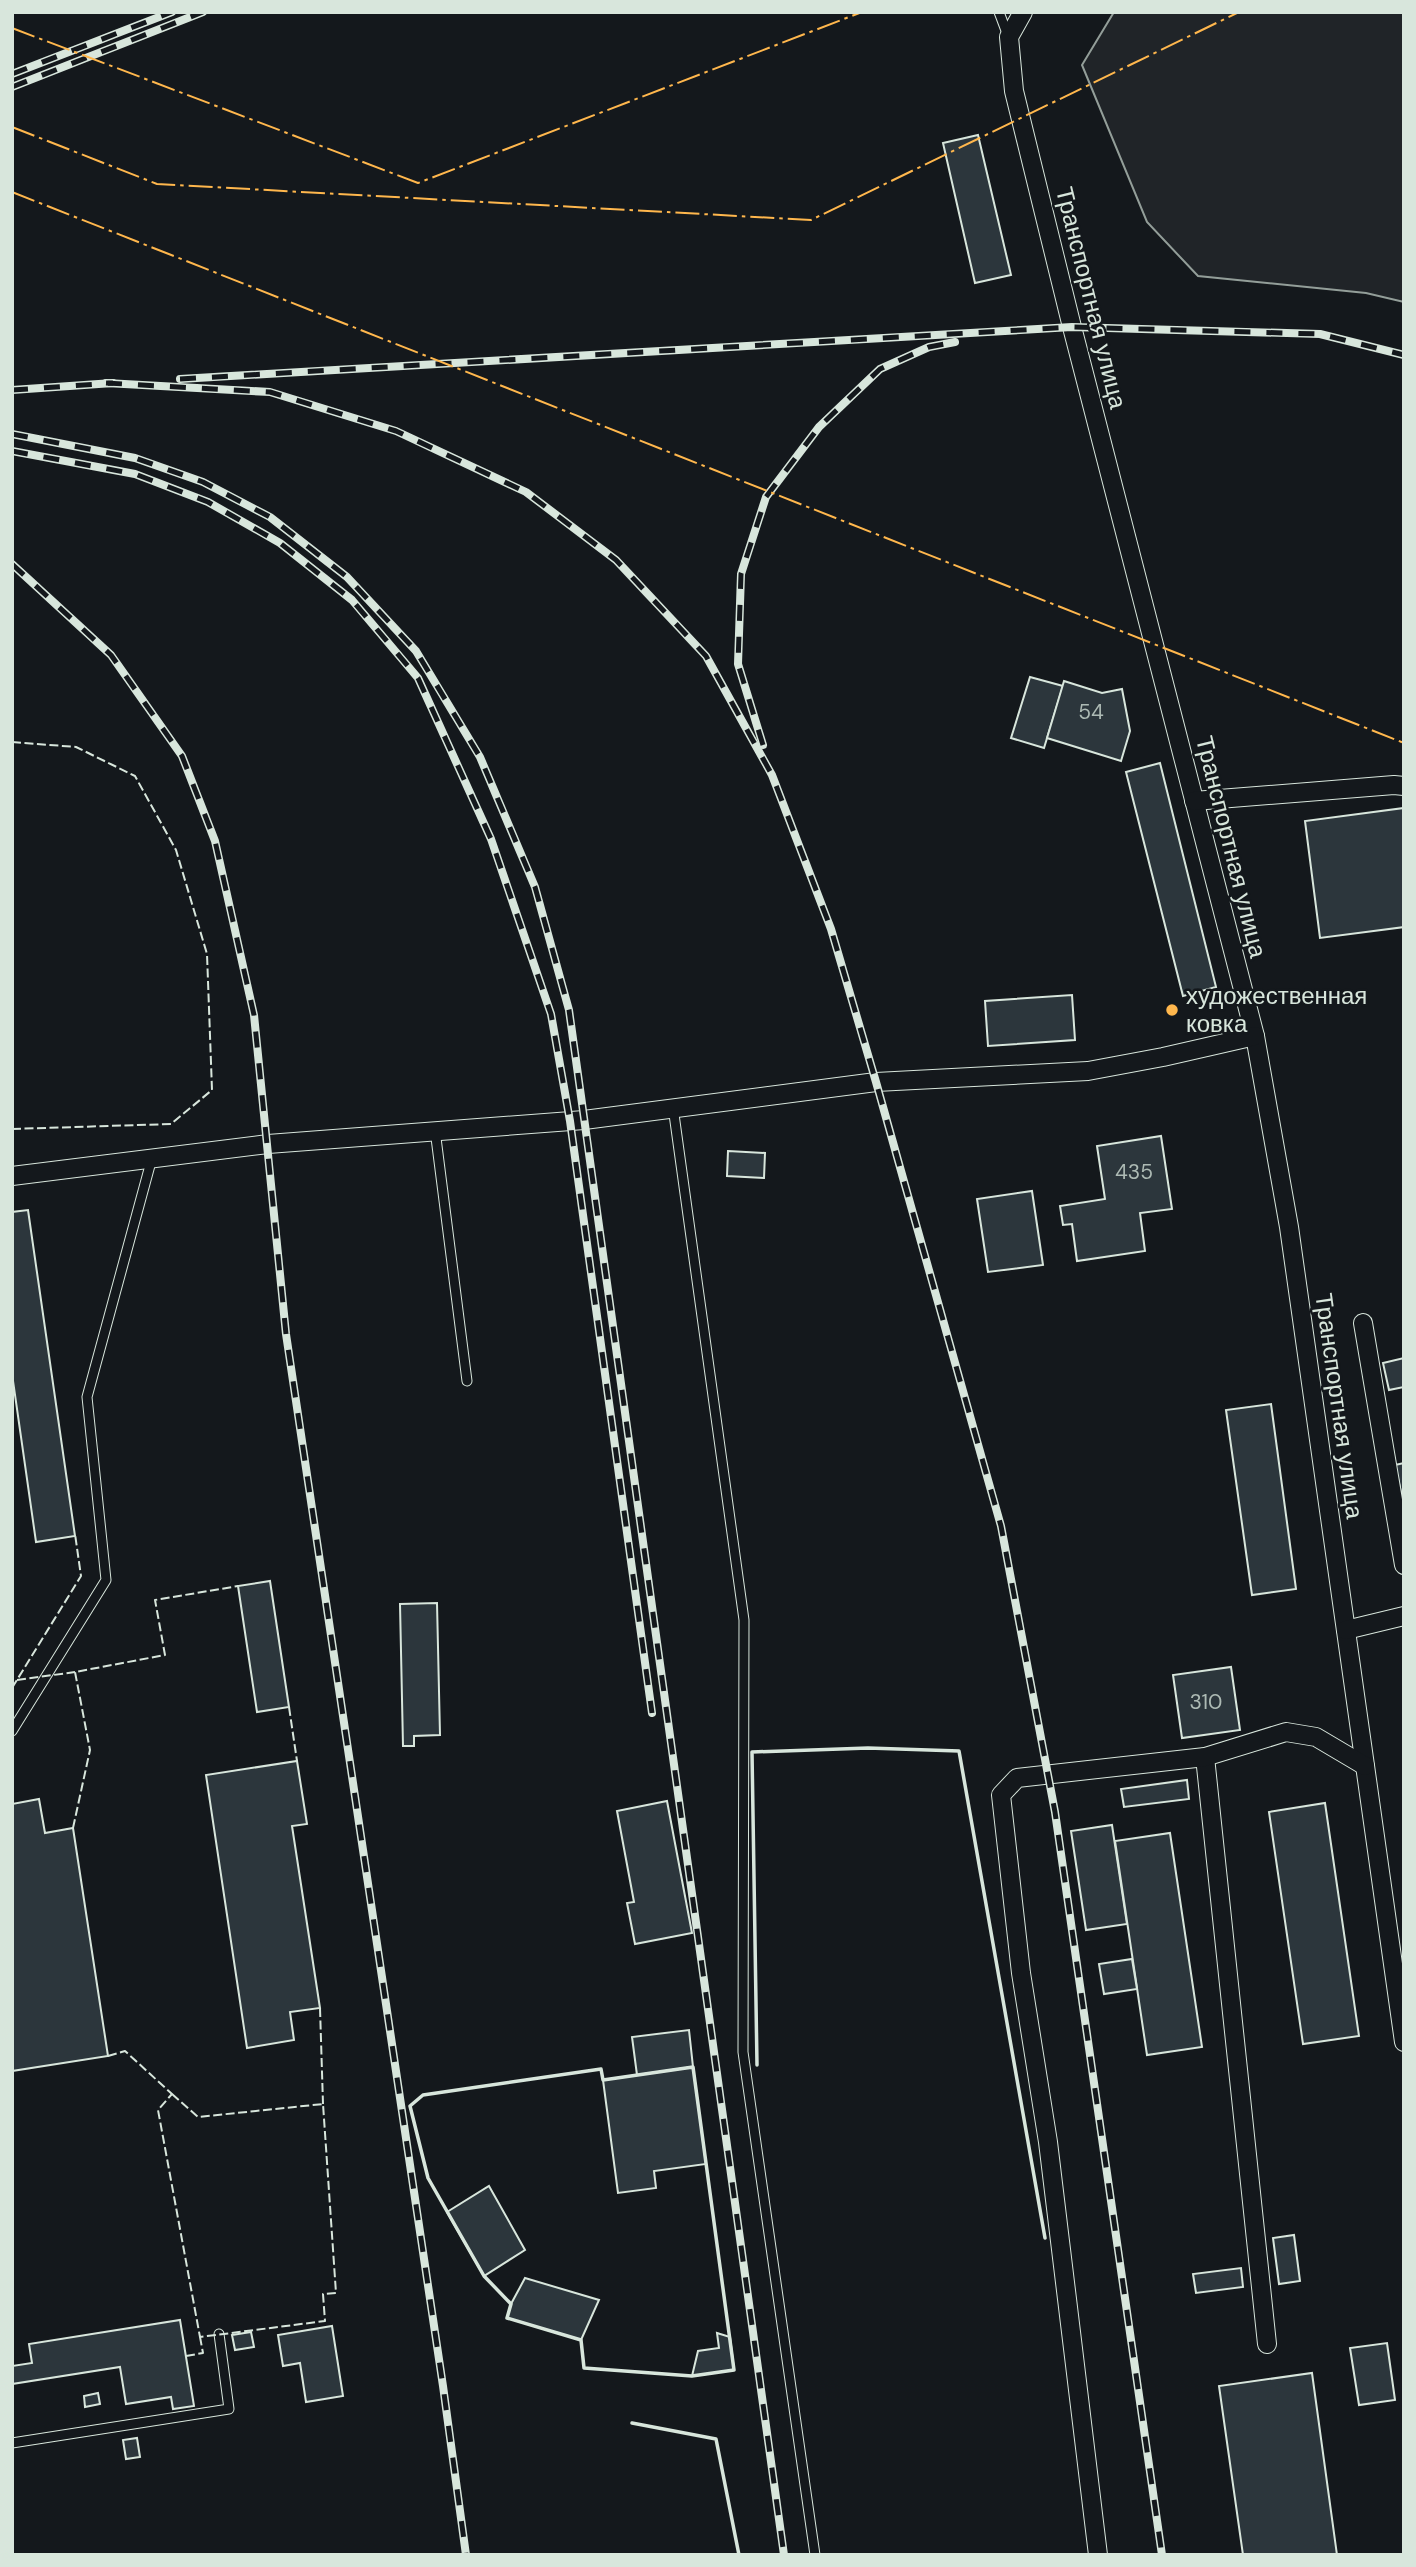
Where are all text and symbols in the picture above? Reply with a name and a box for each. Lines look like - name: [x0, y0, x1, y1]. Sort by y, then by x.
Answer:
- street label: Транспортная улица: [1049, 184, 1134, 413]
- house number: 54: [1078, 698, 1104, 726]
- street label: Транспортная улица: [1189, 733, 1274, 962]
- place label: художественная ковка: [1186, 980, 1367, 1039]
- marker: художественная ковка: [1164, 1002, 1180, 1018]
- house number: 435: [1115, 1158, 1153, 1186]
- street label: Транспортная улица: [1308, 1291, 1371, 1521]
- house number: 310: [1190, 1688, 1222, 1716]

